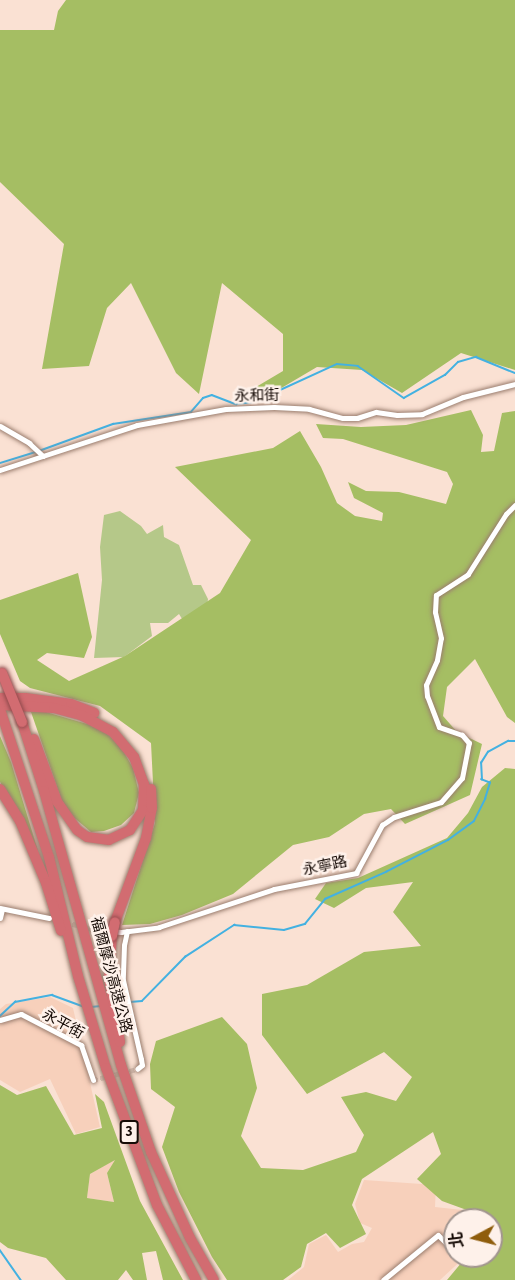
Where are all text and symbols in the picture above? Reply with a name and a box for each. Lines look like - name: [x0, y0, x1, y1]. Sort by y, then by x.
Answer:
- street label: 永和街: [234, 387, 280, 405]
- street label: 永寧路: [301, 853, 349, 879]
- street label: 福爾摩沙高速公路: [87, 915, 135, 1035]
- street label: 永平街: [39, 1005, 87, 1043]
- road number: 3: [118, 1121, 140, 1143]
- north arrow: [443, 1208, 503, 1268]
- text: 北: [446, 1231, 467, 1249]

